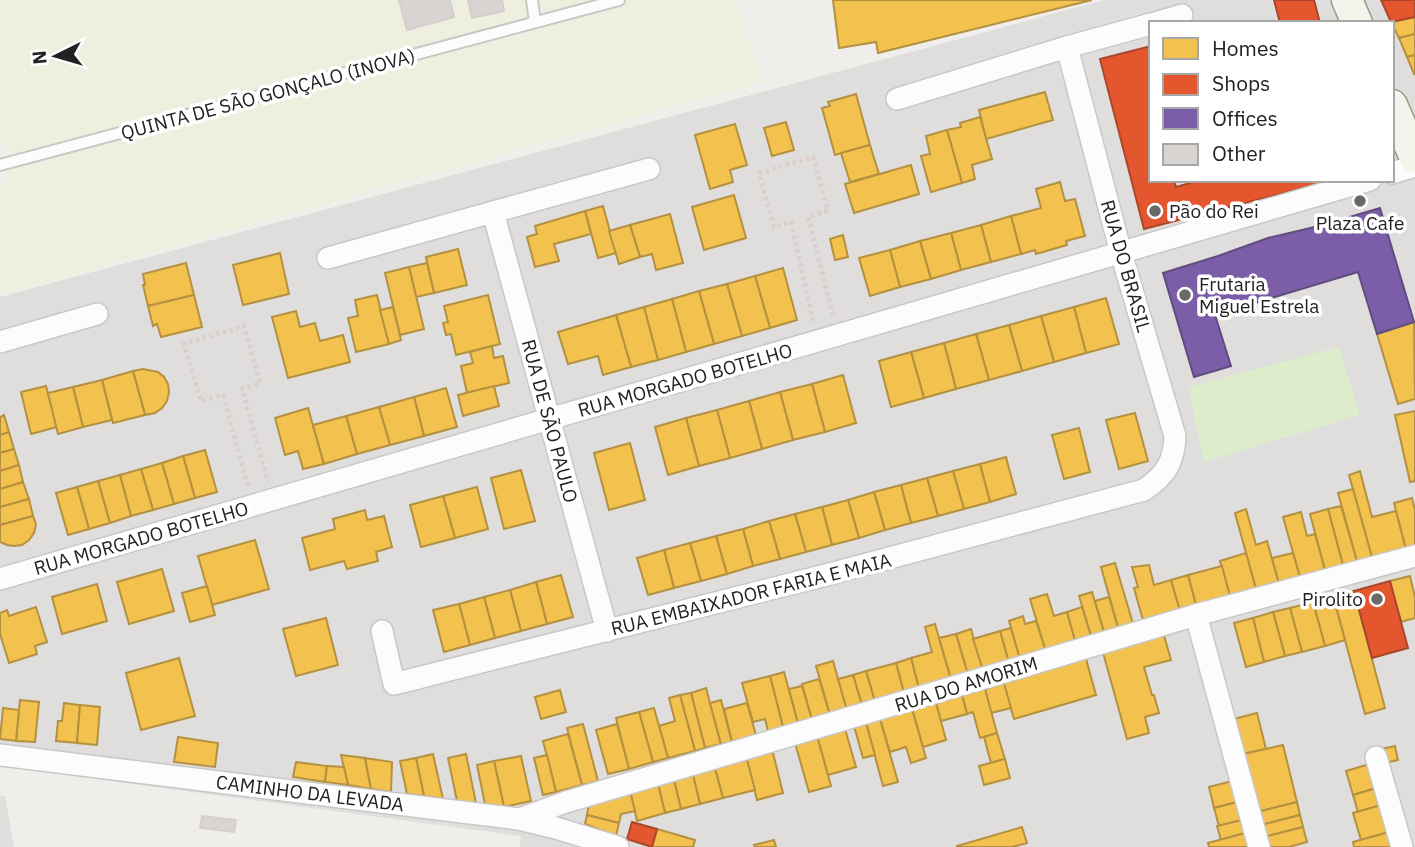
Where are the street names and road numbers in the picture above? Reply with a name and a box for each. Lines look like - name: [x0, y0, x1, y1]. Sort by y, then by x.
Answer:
- street label: QUINTA DE SÃO GONÇALO (INOVA): [118, 43, 418, 145]
- street label: RUA DO BRASIL: [1096, 197, 1156, 335]
- street label: RUA DE SÃO PAULO: [517, 337, 583, 505]
- street label: RUA MORGADO BOTELHO: [575, 338, 795, 422]
- street label: RUA MORGADO BOTELHO: [31, 496, 251, 580]
- street label: RUA EMBAIXADOR FARIA E MAIA: [608, 548, 894, 640]
- street label: RUA DO AMORIM: [892, 651, 1040, 717]
- street label: CAMINHO DA LEVADA: [215, 770, 405, 816]

